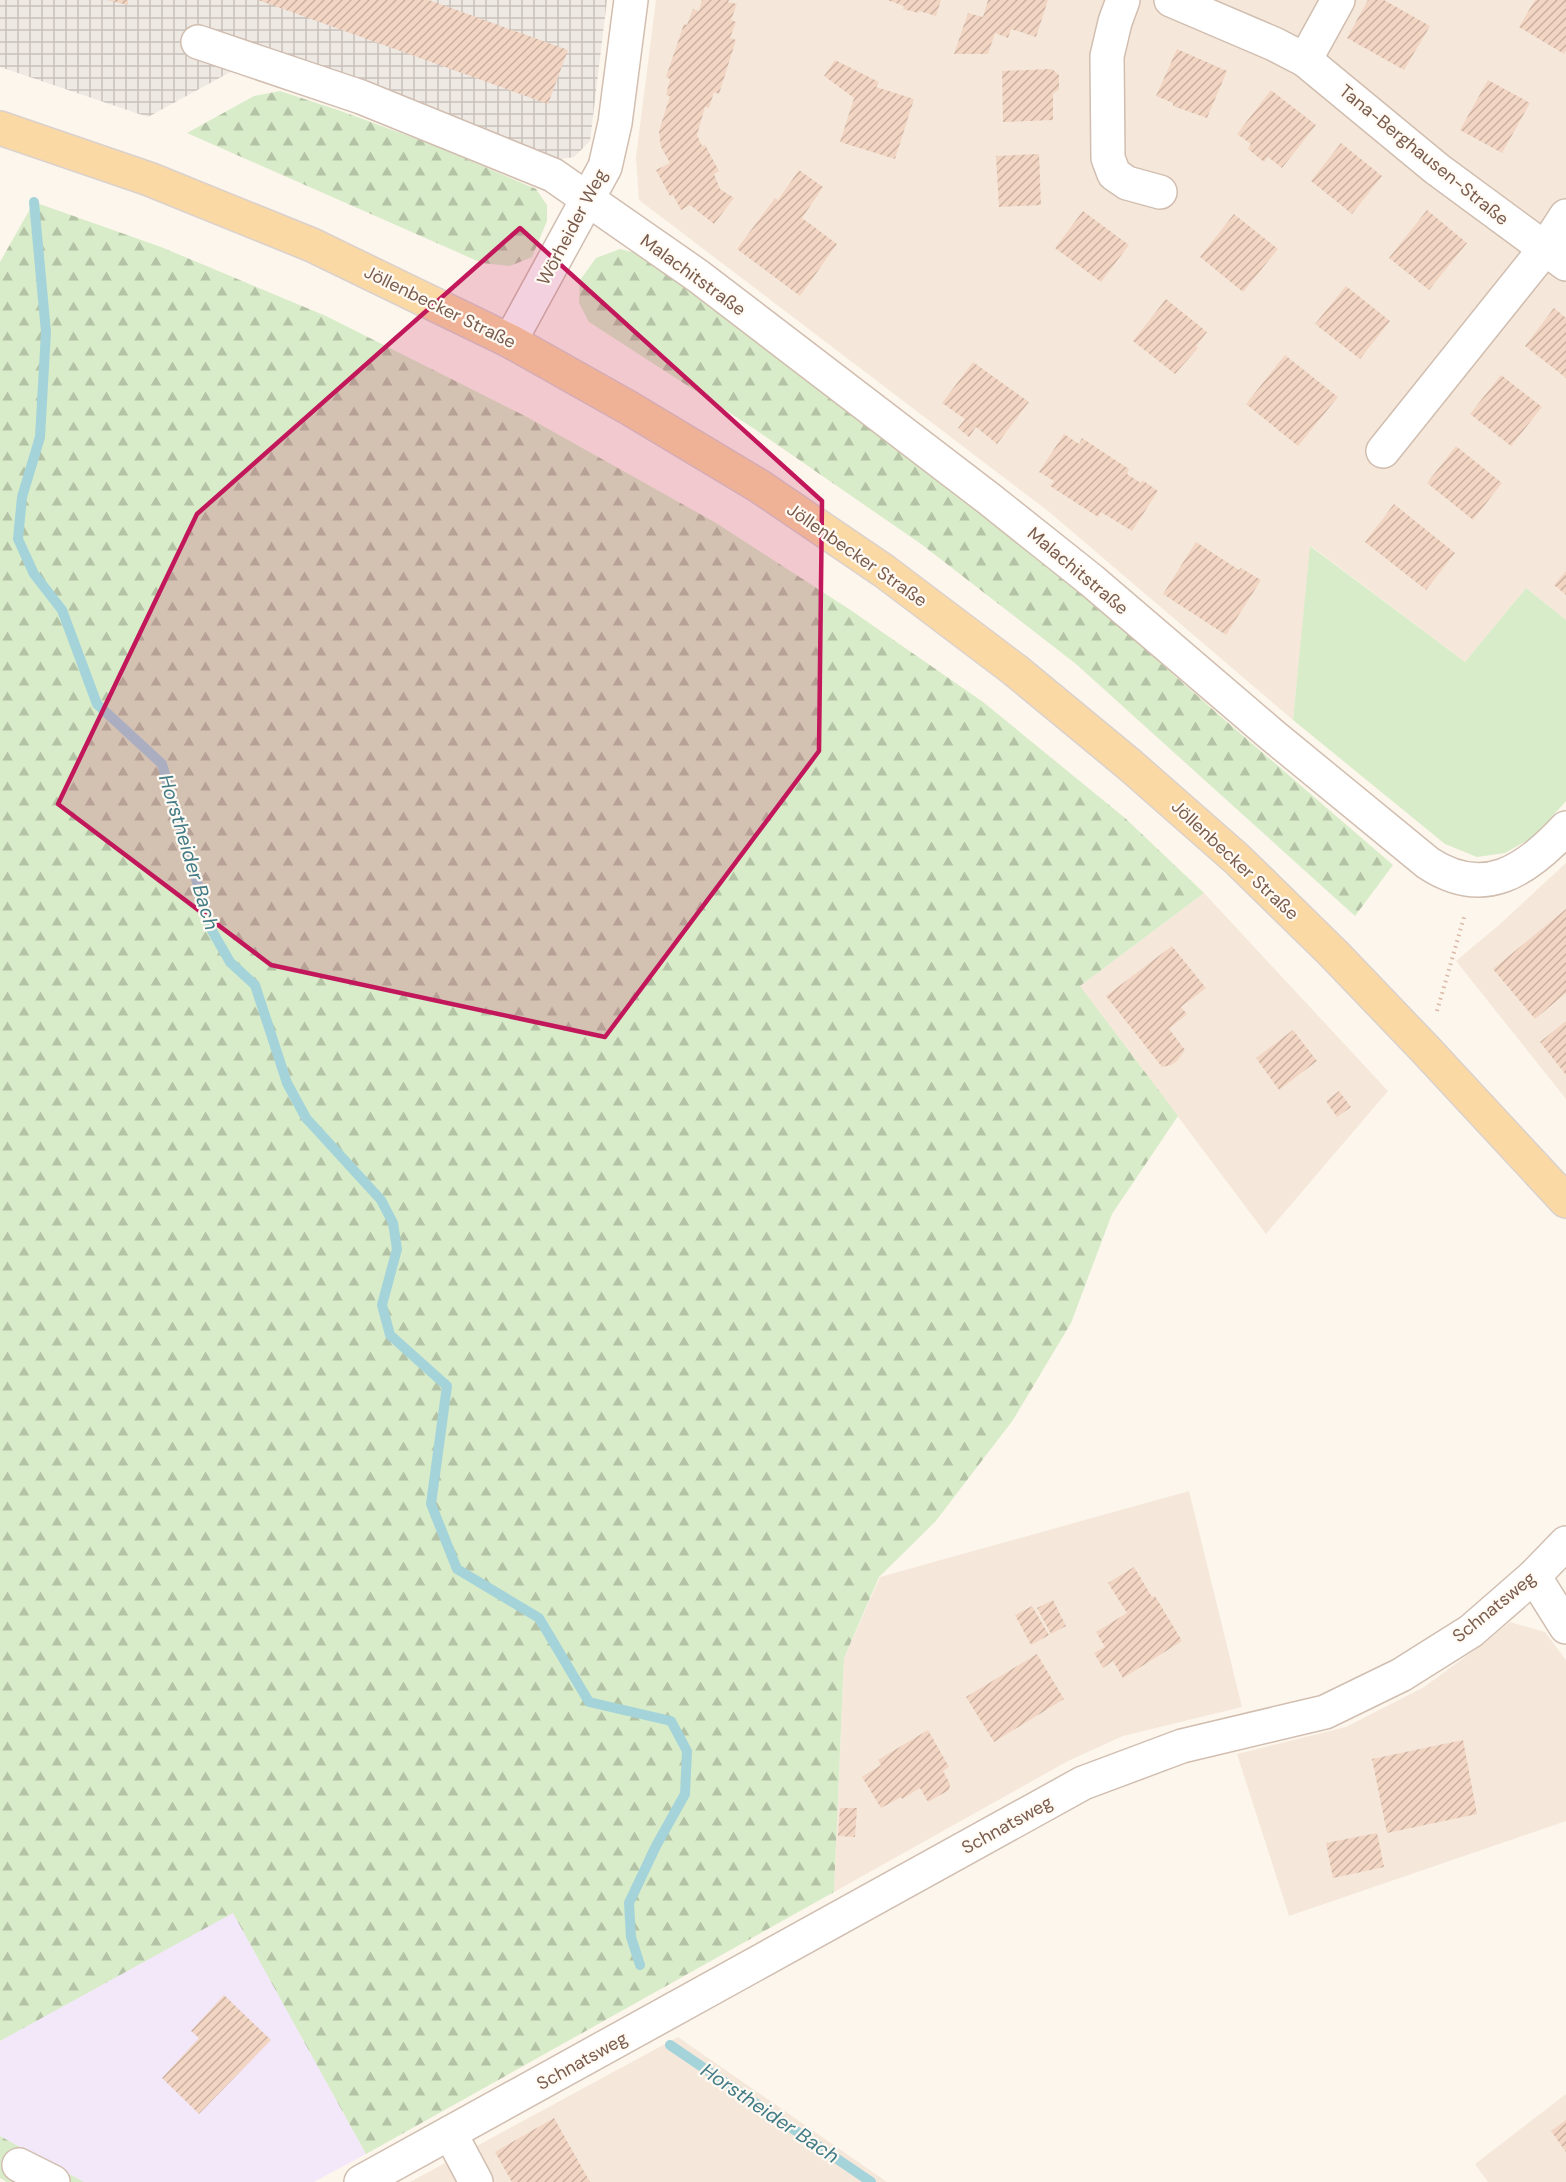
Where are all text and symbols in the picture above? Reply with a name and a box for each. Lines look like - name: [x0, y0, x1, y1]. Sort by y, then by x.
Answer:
- street label: Tana-Berghausen-Straße: [1334, 79, 1514, 231]
- street label: Wörheider Weg: [531, 165, 613, 289]
- street label: Malachitstraße: [635, 229, 751, 321]
- street label: Jöllenbecker Straße: [360, 260, 520, 354]
- street label: Jöllenbecker Straße: [782, 498, 932, 612]
- street label: Malachitstraße: [1022, 522, 1134, 620]
- water label: Horstheider Bach: [153, 771, 225, 933]
- street label: Jöllenbecker Straße: [1166, 795, 1304, 925]
- street label: Schnatsweg: [1447, 1566, 1541, 1648]
- street label: Schnatsweg: [957, 1790, 1057, 1860]
- street label: Schnatsweg: [532, 2026, 632, 2096]
- water label: Horstheider Bach: [696, 2057, 844, 2169]

